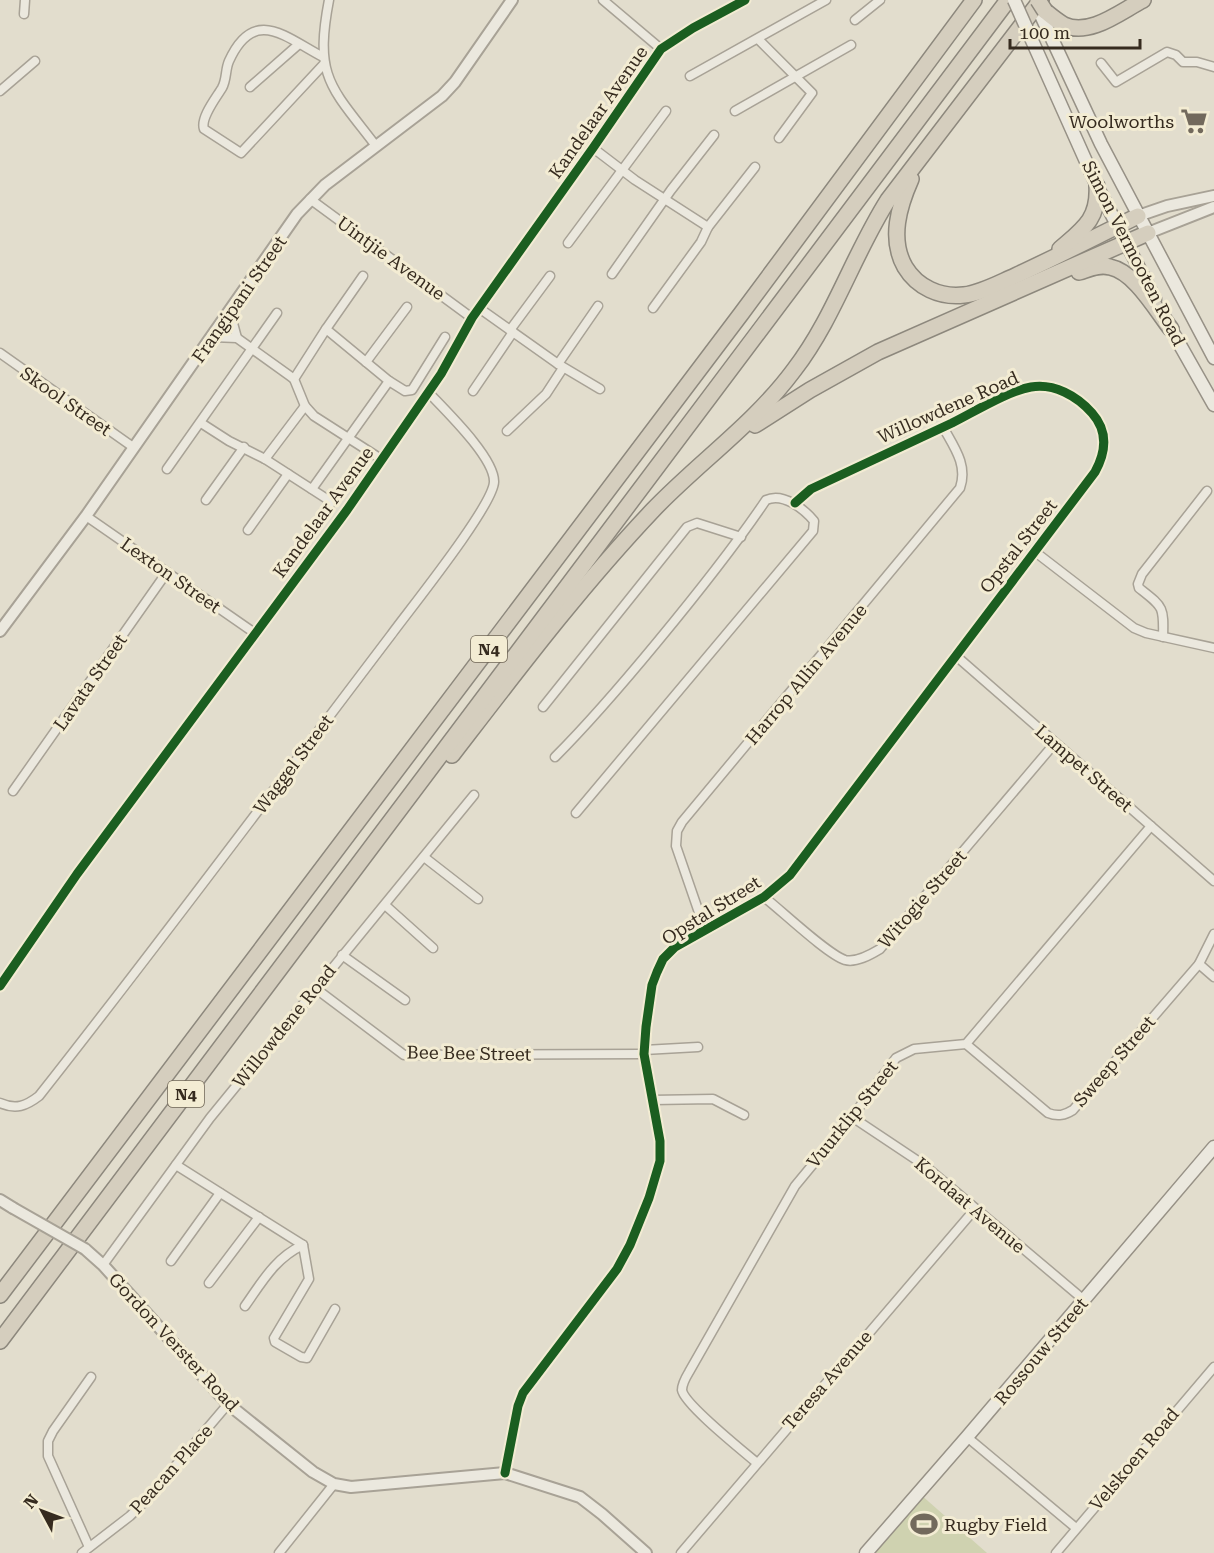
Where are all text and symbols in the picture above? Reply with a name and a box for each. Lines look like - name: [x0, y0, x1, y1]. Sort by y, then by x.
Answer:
- scale bar: [1010, 12, 1140, 50]
- text: 100 m: [1019, 22, 1070, 43]
- street label: Kandelaar Avenue: [544, 42, 652, 182]
- supermarket icon: Woolworths: [1179, 106, 1209, 136]
- place label: Woolworths: [1069, 111, 1174, 132]
- street label: Simon Vermooten Road: [1078, 157, 1190, 349]
- street label: Uintjie Avenue: [333, 212, 449, 304]
- street label: Frangipani Street: [187, 231, 291, 366]
- street label: Skool Street: [17, 362, 116, 440]
- street label: Willowdene Road: [874, 366, 1022, 448]
- street label: Kandelaar Avenue: [268, 442, 378, 582]
- street label: Opstal Street: [975, 495, 1061, 597]
- street label: Lexton Street: [117, 533, 225, 617]
- street label: Harrop Allin Avenue: [741, 599, 871, 749]
- street label: Lavata Street: [49, 630, 131, 734]
- road number: N4: [471, 636, 507, 662]
- street label: Waggel Street: [249, 710, 337, 818]
- street label: Lampet Street: [1031, 720, 1137, 816]
- street label: Witogie Street: [874, 845, 971, 952]
- street label: Opstal Street: [658, 871, 765, 949]
- street label: Willowdene Road: [228, 960, 340, 1092]
- street label: Sweep Street: [1069, 1011, 1159, 1111]
- street label: Bee Bee Street: [406, 1041, 532, 1065]
- street label: Vuurklip Street: [802, 1056, 902, 1172]
- road number: N4: [168, 1081, 204, 1107]
- street label: Kordaat Avenue: [911, 1153, 1030, 1257]
- street label: Gordon Verster Road: [104, 1269, 244, 1416]
- street label: Rossouw Street: [990, 1293, 1092, 1409]
- street label: Teresa Avenue: [778, 1326, 876, 1434]
- street label: Velskoen Road: [1085, 1403, 1183, 1515]
- street label: Peacan Place: [125, 1420, 217, 1518]
- north arrow: [12, 1481, 72, 1541]
- text: N: [20, 1491, 42, 1512]
- sports icon: Rugby Field: [909, 1509, 939, 1539]
- place label: Rugby Field: [944, 1514, 1048, 1535]

